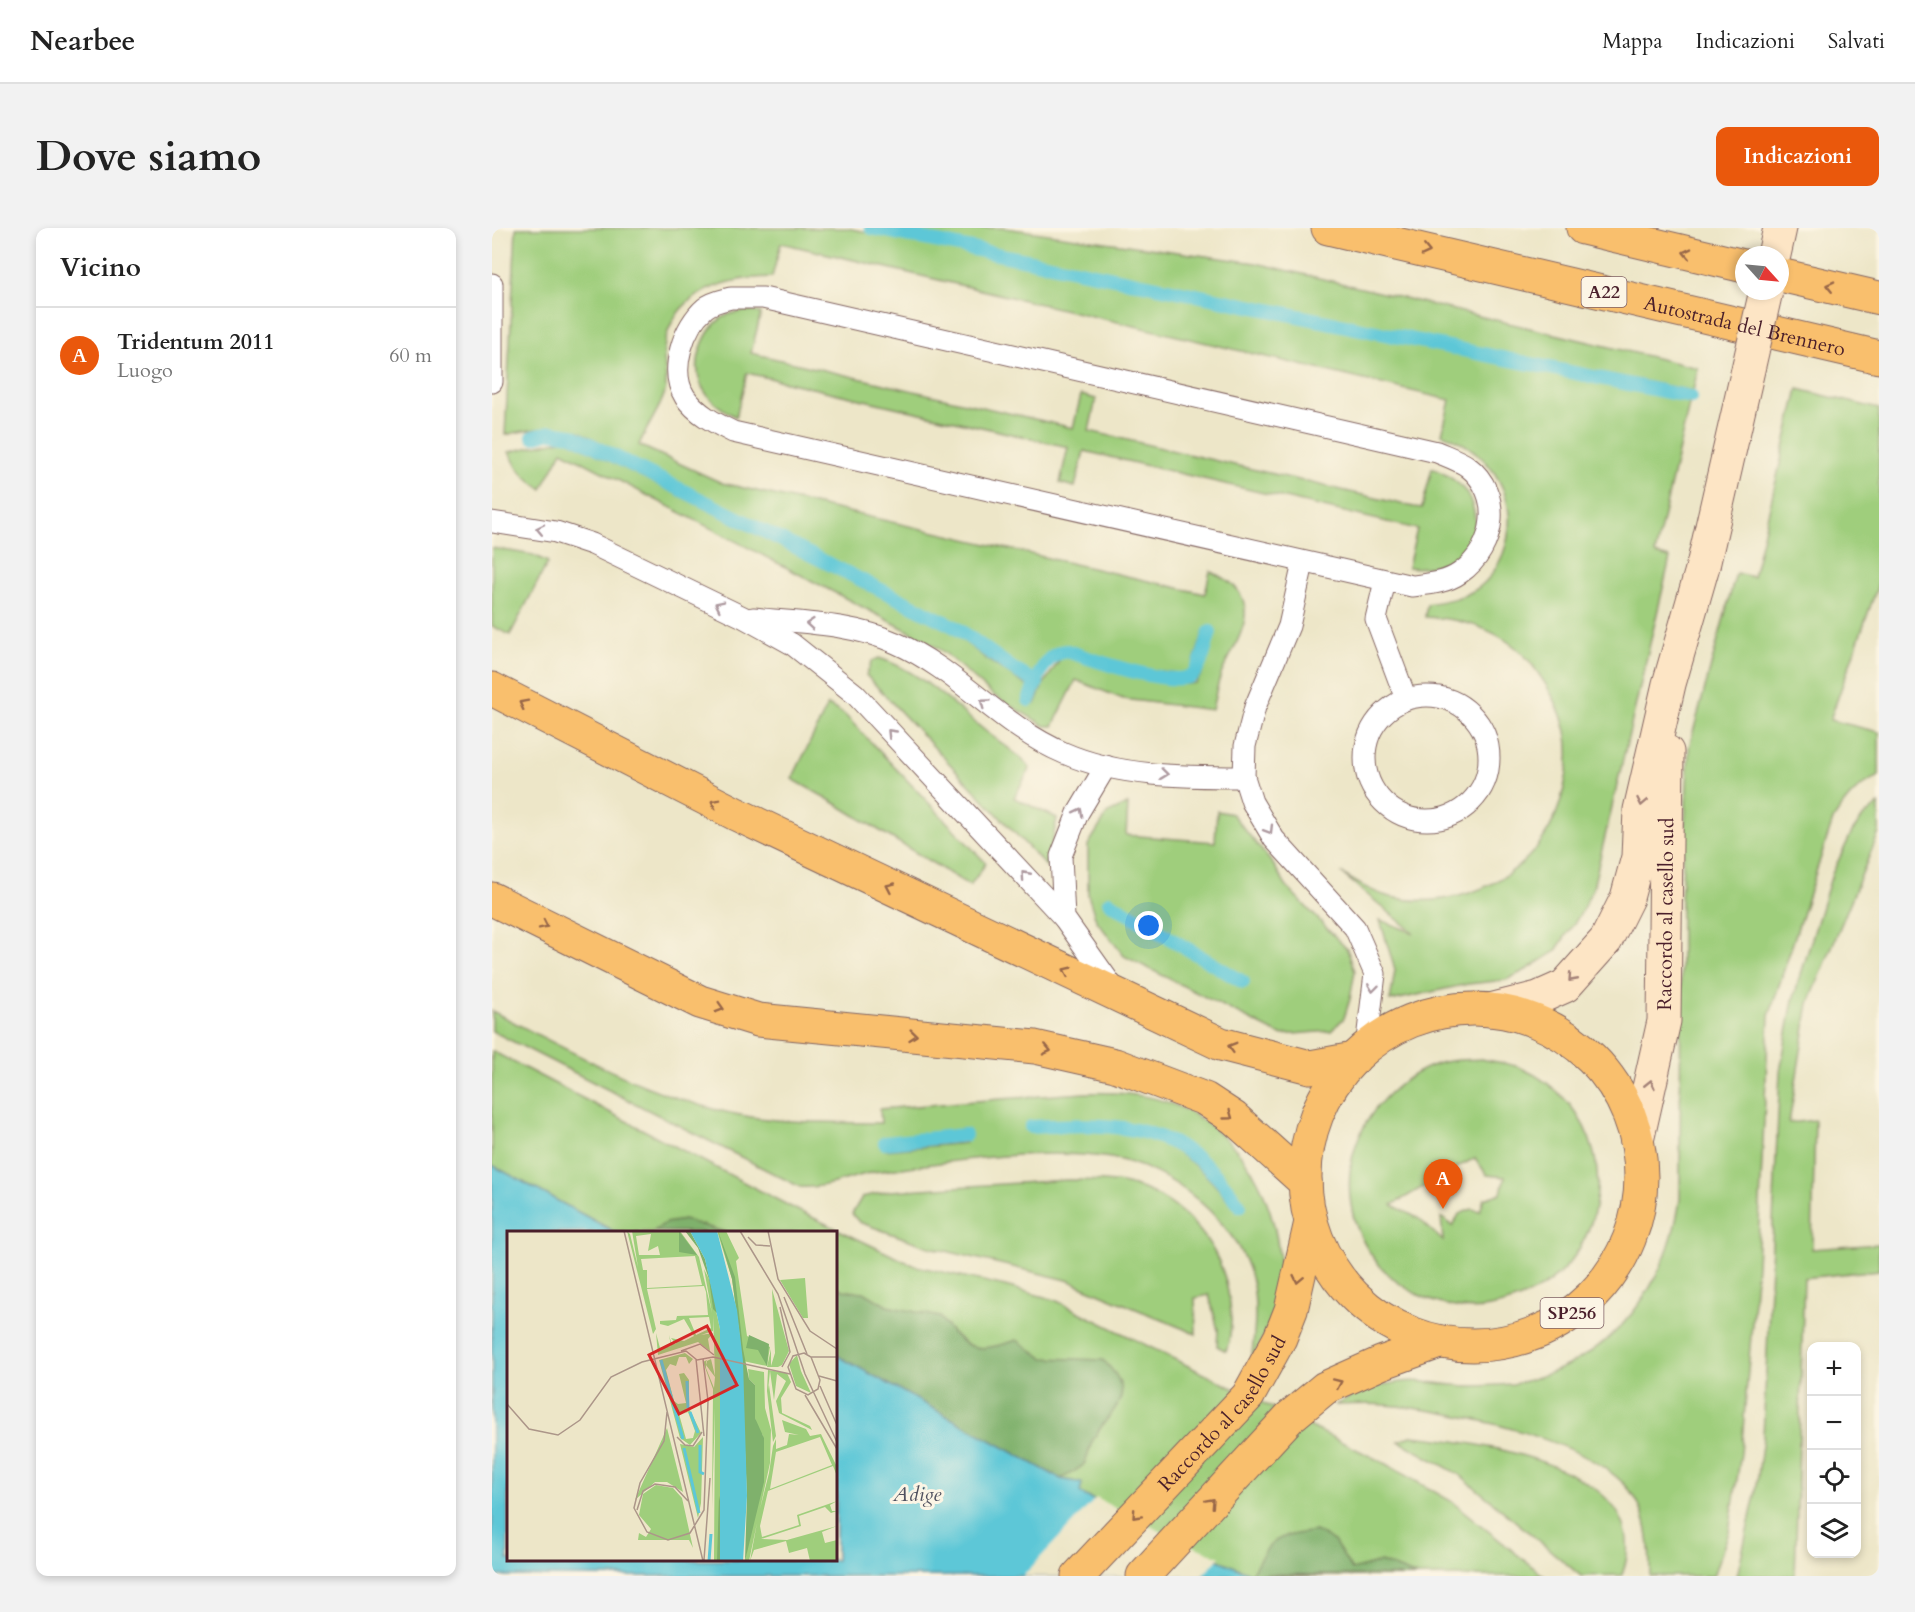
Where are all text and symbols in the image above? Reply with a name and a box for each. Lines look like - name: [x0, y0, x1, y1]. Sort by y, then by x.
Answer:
- text: Nearbee: [30, 22, 135, 60]
- text: Mappa: [1602, 27, 1662, 56]
- text: Indicazioni: [1695, 27, 1795, 56]
- text: Salvati: [1828, 27, 1885, 56]
- button: Indicazioni: [1716, 127, 1879, 186]
- text: Dove siamo: [36, 128, 261, 185]
- one-way arrow: [1421, 243, 1431, 256]
- north arrow: [1735, 246, 1789, 300]
- one-way arrow: [1682, 247, 1692, 260]
- text: Vicino: [60, 250, 141, 285]
- road number: A22: [1582, 277, 1626, 307]
- one-way arrow: [1825, 281, 1835, 294]
- street label: Autostrada del Brennero: [1641, 289, 1848, 362]
- text: Tridentum 2011: [117, 327, 275, 357]
- text: A: [72, 342, 87, 369]
- text: 60 m: [389, 342, 432, 369]
- text: Luogo: [117, 357, 173, 384]
- one-way arrow: [535, 523, 545, 536]
- one-way arrow: [714, 601, 725, 613]
- one-way arrow: [806, 618, 815, 631]
- one-way arrow: [980, 699, 991, 710]
- one-way arrow: [518, 700, 529, 712]
- one-way arrow: [887, 729, 898, 739]
- one-way arrow: [1159, 767, 1169, 780]
- one-way arrow: [1636, 797, 1649, 807]
- one-way arrow: [710, 799, 721, 810]
- one-way arrow: [1072, 808, 1083, 819]
- street label: Raccordo al casello sud: [1651, 817, 1680, 1011]
- one-way arrow: [1261, 824, 1273, 834]
- one-way arrow: [1021, 871, 1032, 881]
- one-way arrow: [886, 883, 897, 895]
- your location: [1134, 911, 1163, 940]
- one-way arrow: [538, 918, 549, 929]
- one-way arrow: [1062, 967, 1073, 979]
- one-way arrow: [1568, 971, 1579, 982]
- one-way arrow: [1367, 983, 1380, 992]
- one-way arrow: [714, 1001, 725, 1013]
- one-way arrow: [908, 1028, 917, 1041]
- one-way arrow: [1228, 1042, 1238, 1055]
- one-way arrow: [1042, 1043, 1052, 1056]
- one-way arrow: [1642, 1079, 1655, 1089]
- one-way arrow: [1223, 1108, 1234, 1119]
- pin: A: [1424, 1160, 1462, 1209]
- inset map: [507, 1231, 837, 1561]
- one-way arrow: [1293, 1274, 1306, 1284]
- road number: SP256: [1540, 1298, 1604, 1328]
- street label: Raccordo al casello sud: [1152, 1331, 1292, 1497]
- map controls: [1807, 1342, 1861, 1558]
- button: +: [1807, 1342, 1861, 1396]
- one-way arrow: [1331, 1378, 1342, 1390]
- button: −: [1807, 1396, 1861, 1450]
- button: locate: [1807, 1450, 1861, 1504]
- water label: Adige: [892, 1480, 942, 1509]
- one-way arrow: [1204, 1499, 1215, 1509]
- button: layers: [1807, 1504, 1861, 1558]
- one-way arrow: [1132, 1508, 1143, 1518]

